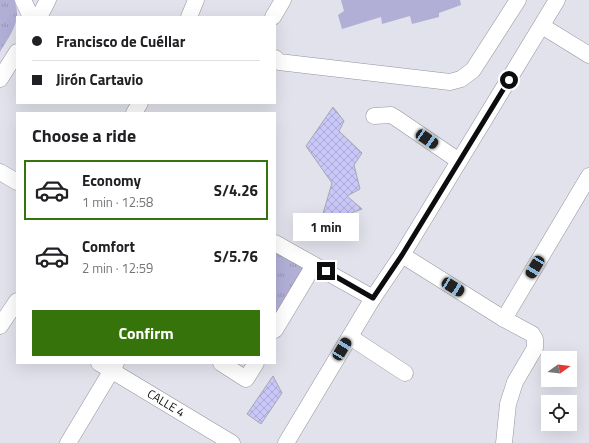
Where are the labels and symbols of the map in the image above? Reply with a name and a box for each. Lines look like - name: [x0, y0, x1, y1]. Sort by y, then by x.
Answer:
- route start: [500, 71, 518, 89]
- car: [414, 127, 440, 151]
- callout: 1 min: [293, 213, 359, 241]
- car: [524, 254, 546, 280]
- route end: [317, 262, 335, 280]
- car: [440, 276, 466, 298]
- car: [331, 336, 353, 362]
- north arrow: [541, 351, 577, 387]
- street label: CALLE 4: [144, 384, 189, 422]

